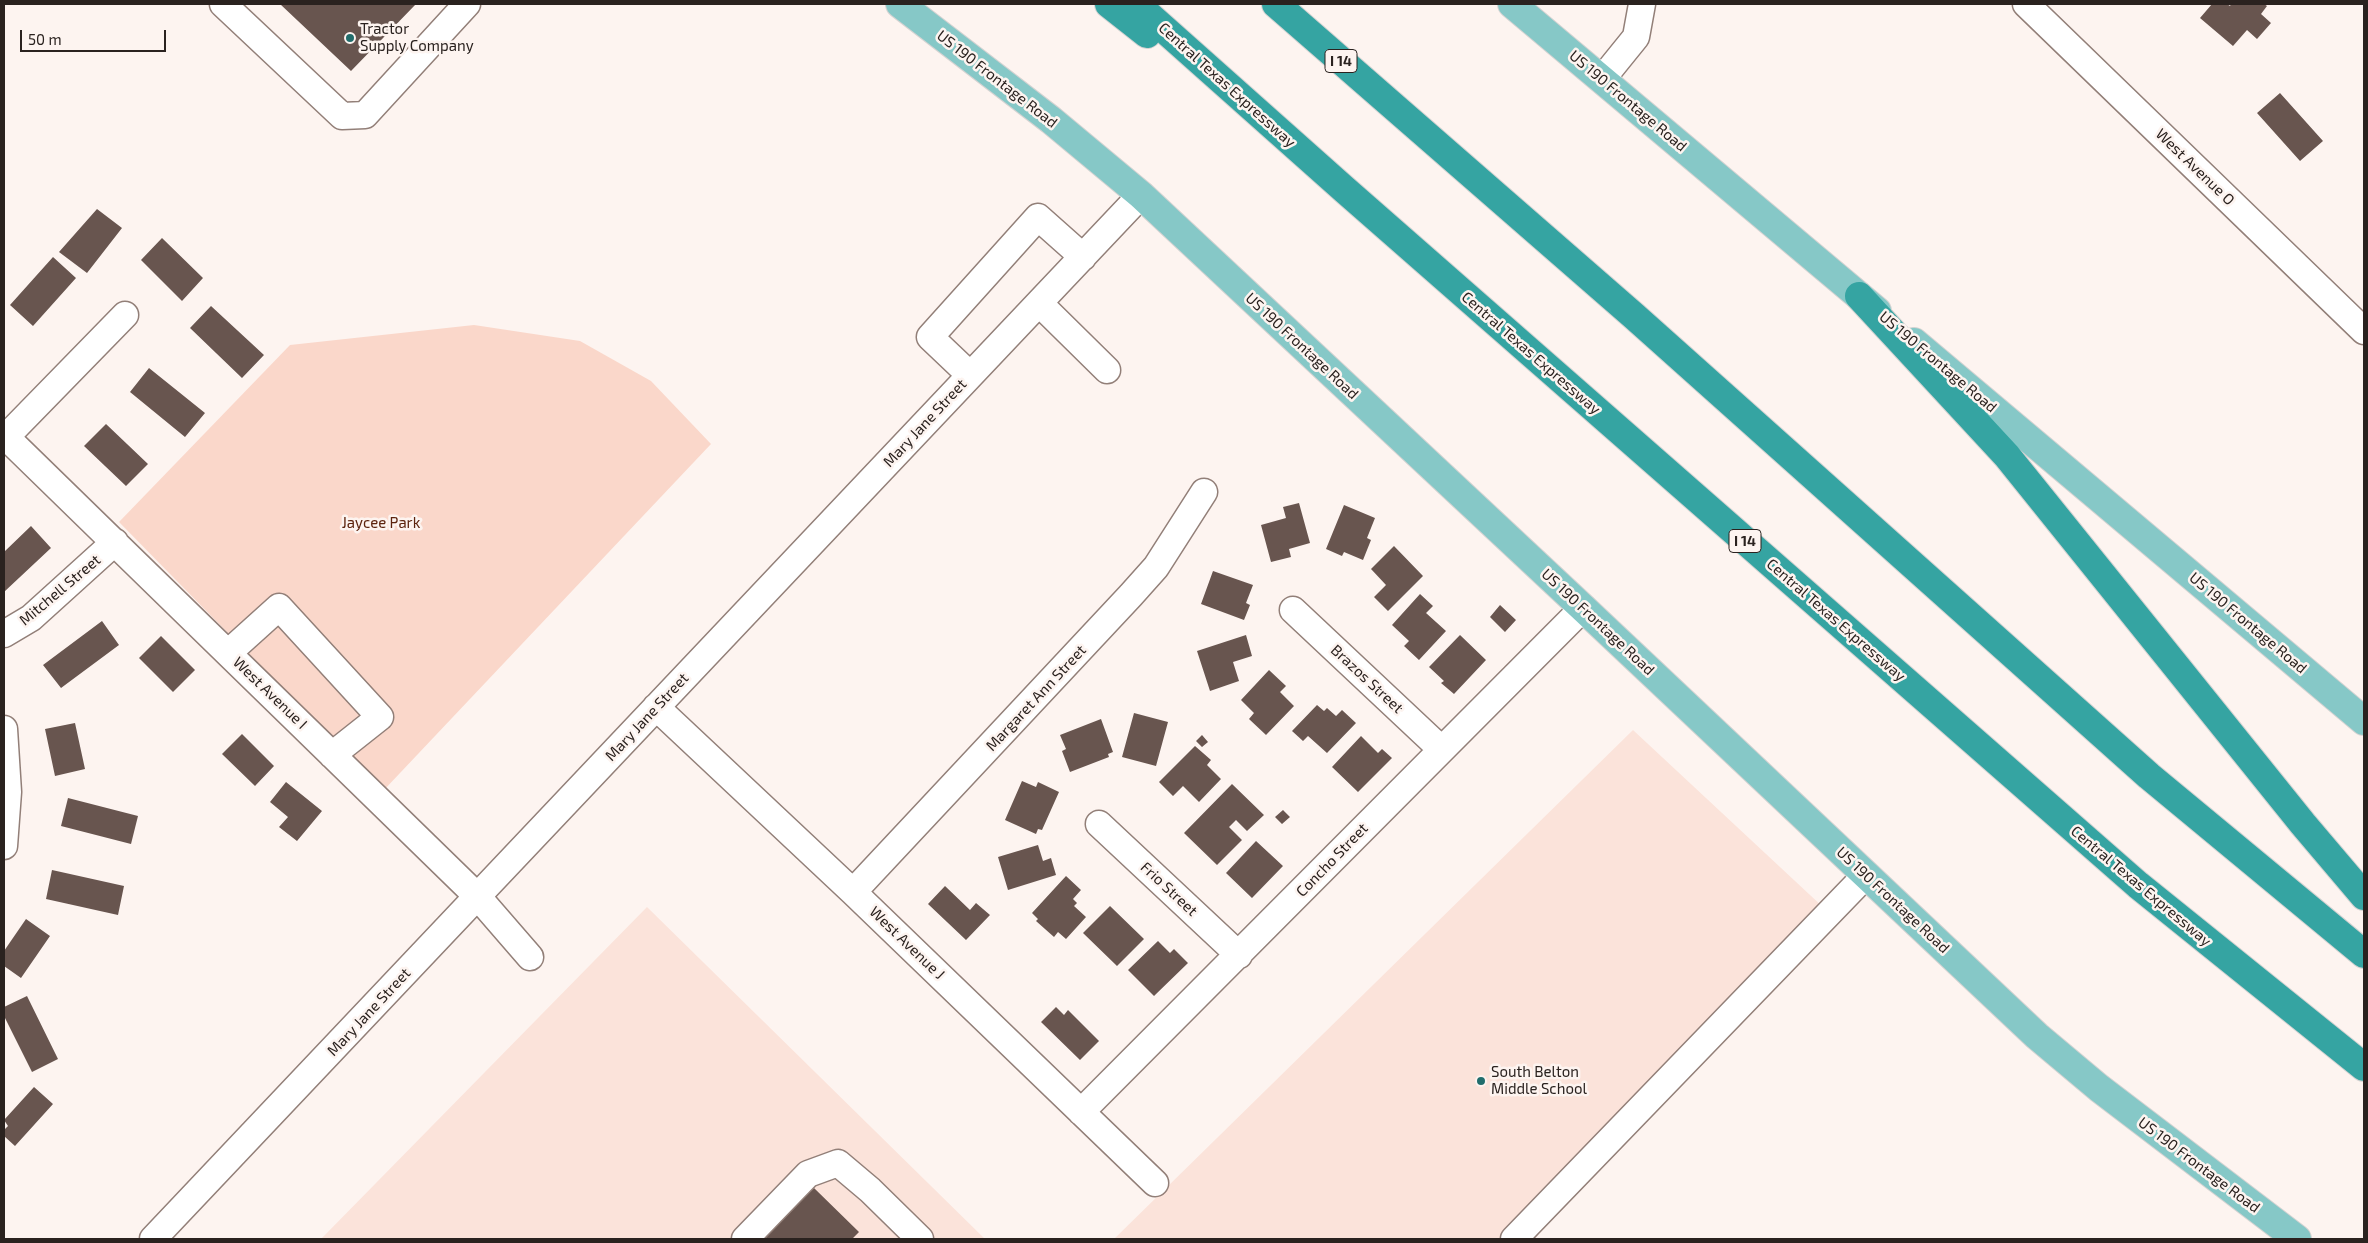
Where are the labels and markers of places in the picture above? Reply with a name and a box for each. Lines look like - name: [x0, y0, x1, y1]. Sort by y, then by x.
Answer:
- place label: Tractor Supply Company: [360, 20, 474, 55]
- marker: Tractor Supply Company: [344, 32, 356, 44]
- place label: South Belton Middle School: [1491, 1063, 1587, 1098]
- marker: South Belton Middle School: [1475, 1075, 1487, 1087]

